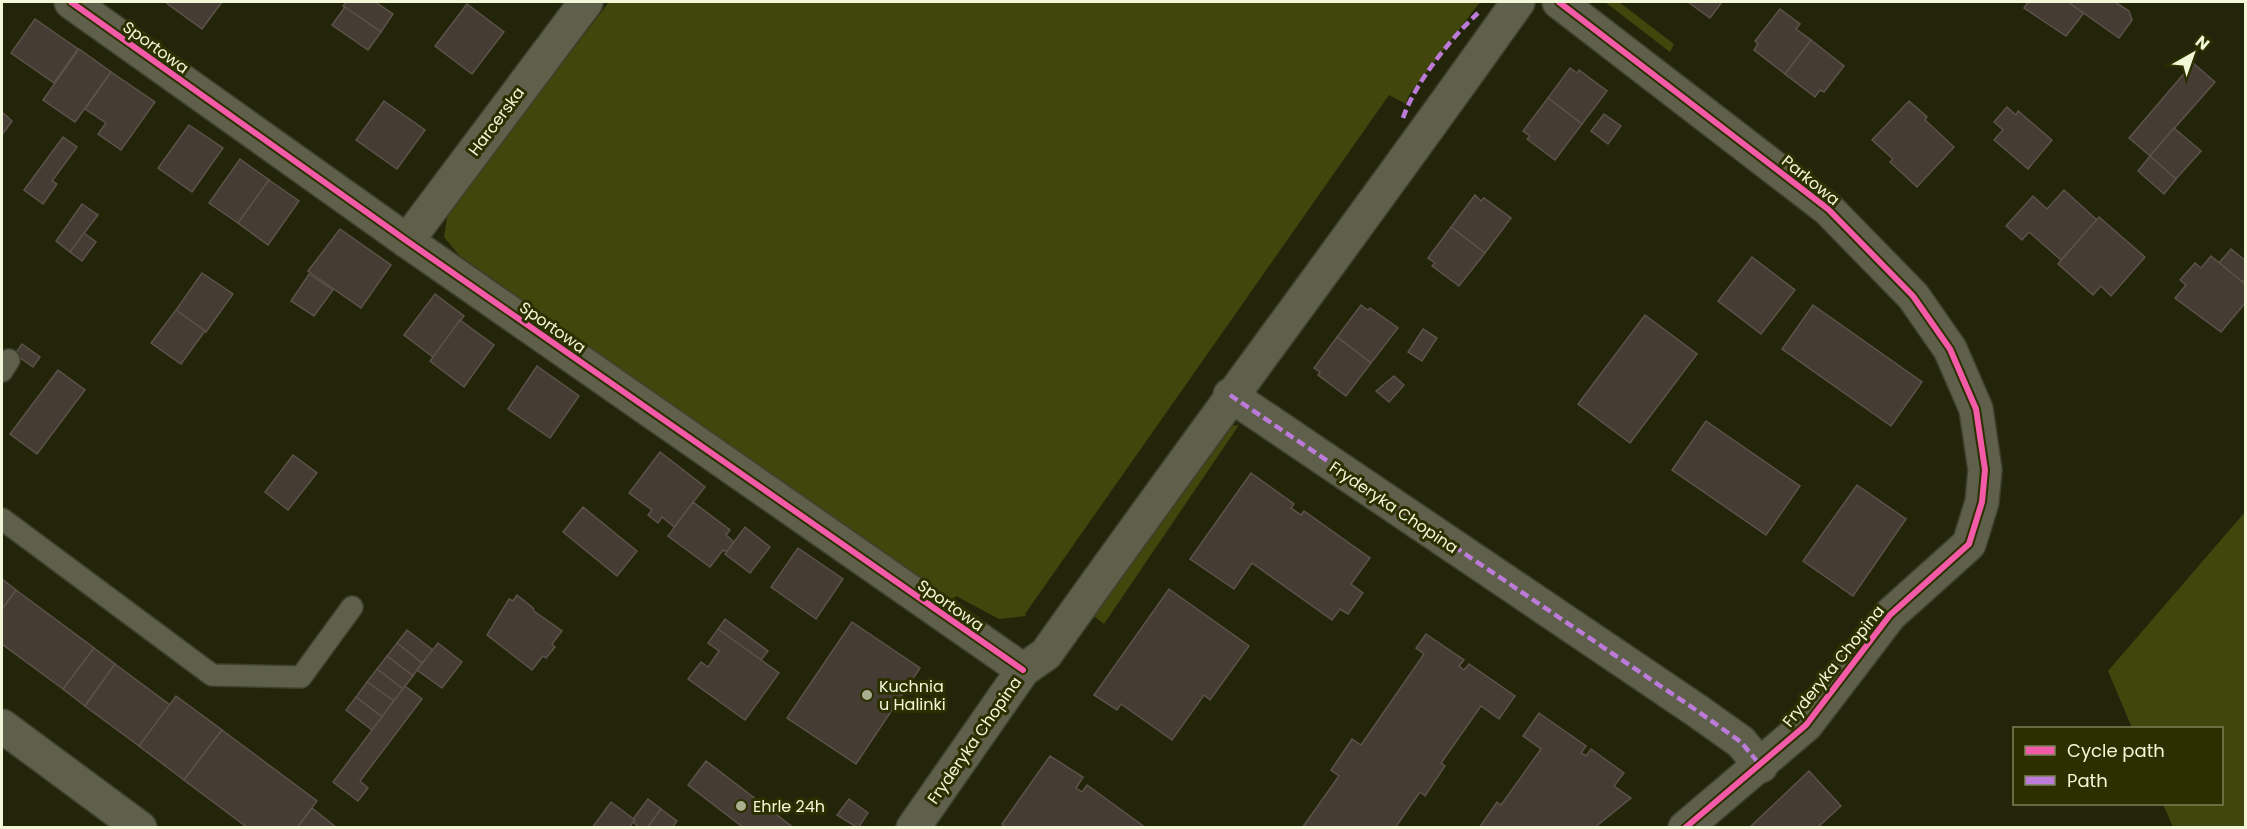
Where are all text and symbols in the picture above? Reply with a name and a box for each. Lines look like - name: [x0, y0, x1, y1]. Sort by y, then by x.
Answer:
- street label: Sportowa: [118, 16, 193, 79]
- north arrow: [2163, 24, 2223, 84]
- text: N: [2190, 30, 2214, 56]
- street label: Harcerska: [463, 82, 530, 161]
- street label: Parkowa: [1777, 150, 1845, 211]
- street label: Sportowa: [515, 296, 591, 359]
- street label: Fryderyka Chopina: [1325, 456, 1463, 559]
- street label: Sportowa: [913, 574, 989, 637]
- street label: Fryderyka Chopina: [1777, 601, 1890, 732]
- street label: Fryderyka Chopina: [922, 672, 1027, 809]
- place label: Kuchnia u Halinki: [879, 675, 946, 716]
- marker: Kuchnia u Halinki: [860, 688, 874, 702]
- legend: [2013, 727, 2223, 805]
- text: Cycle path: [2067, 738, 2165, 763]
- text: Path: [2067, 768, 2108, 793]
- place label: Ehrle 24h: [753, 795, 825, 818]
- marker: Ehrle 24h: [734, 799, 748, 813]

